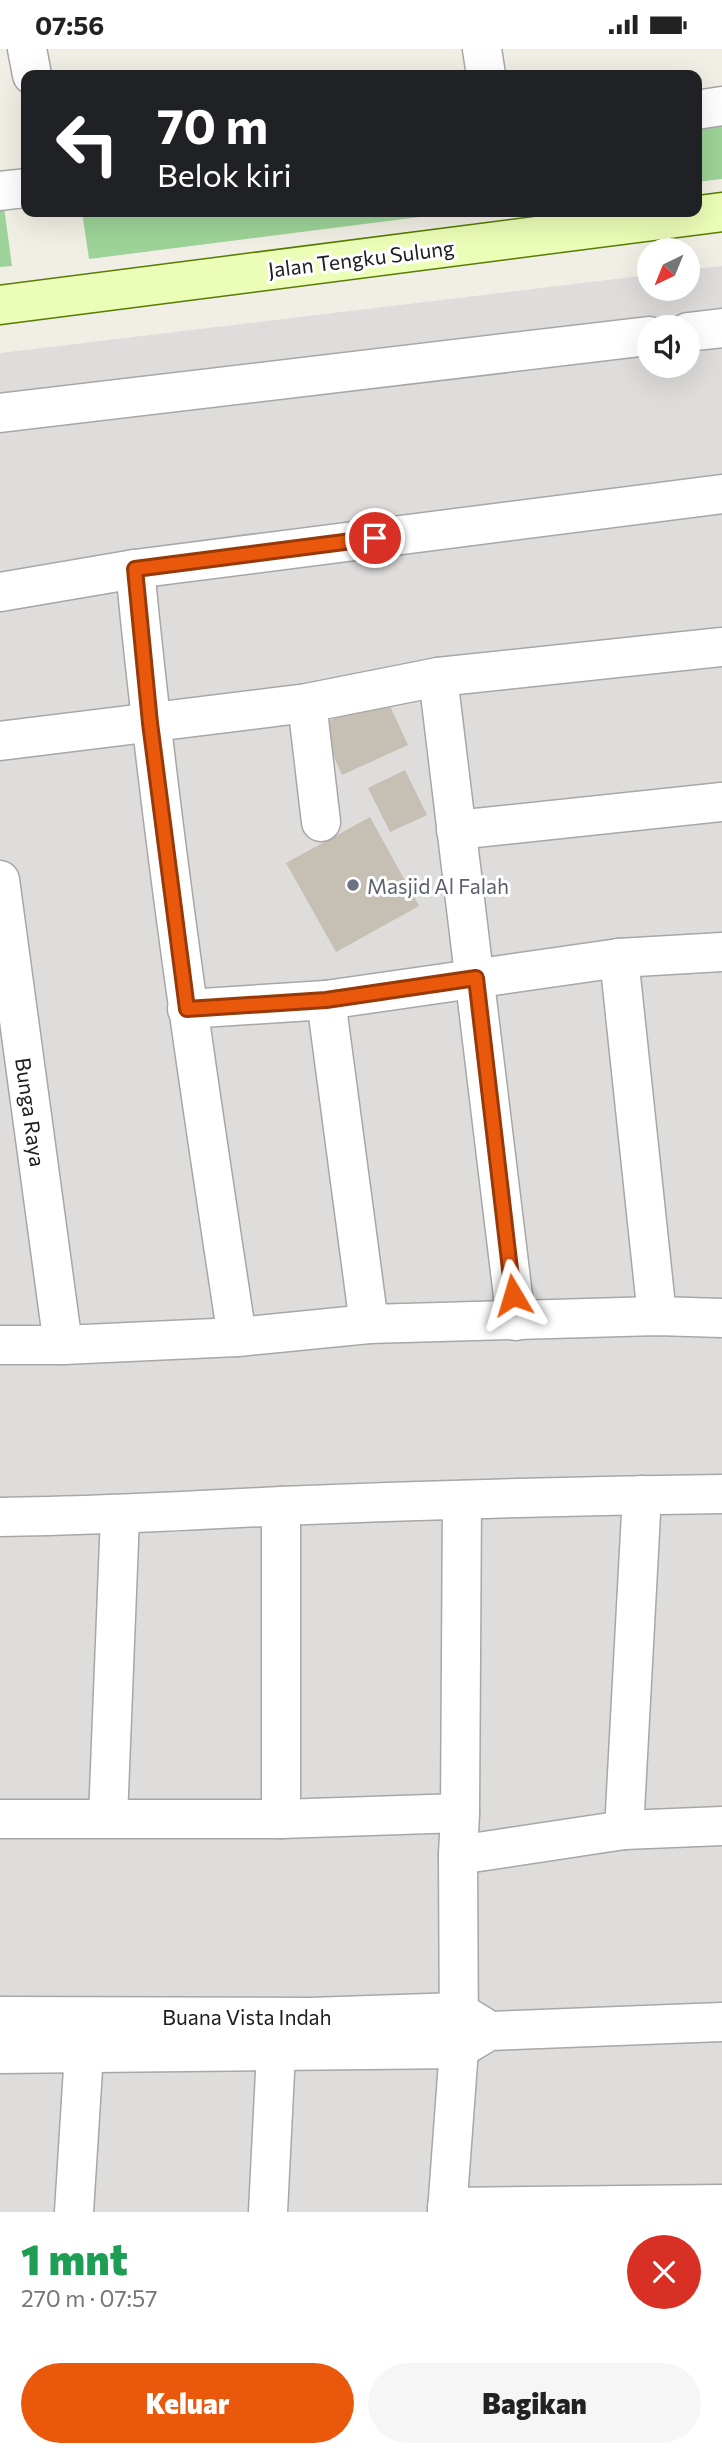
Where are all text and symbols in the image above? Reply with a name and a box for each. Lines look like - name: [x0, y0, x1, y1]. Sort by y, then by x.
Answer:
- text: 07:56: [35, 9, 104, 40]
- text: 70 m: [157, 94, 268, 154]
- icon: left: [42, 98, 133, 189]
- text: Belok kiri: [157, 154, 292, 194]
- street label: Jalan Tengku Sulung: [266, 234, 456, 282]
- north arrow: [637, 238, 700, 301]
- map controls: [637, 238, 700, 378]
- button: sound: [637, 315, 700, 378]
- pin: [345, 508, 405, 568]
- icon: arrive: [356, 519, 394, 557]
- place label: Masjid Al Falah: [367, 873, 509, 898]
- marker: Masjid Al Falah: [345, 877, 361, 893]
- street label: Bunga Raya: [11, 1056, 51, 1168]
- position arrow: [476, 1258, 550, 1332]
- street label: Buana Vista Indah: [162, 2004, 332, 2029]
- text: 1 mnt: [21, 2232, 128, 2284]
- button: close: [627, 2235, 701, 2309]
- text: 270 m · 07:57: [21, 2284, 157, 2312]
- button: Keluar: [21, 2363, 354, 2443]
- button: Bagikan: [368, 2363, 701, 2443]

